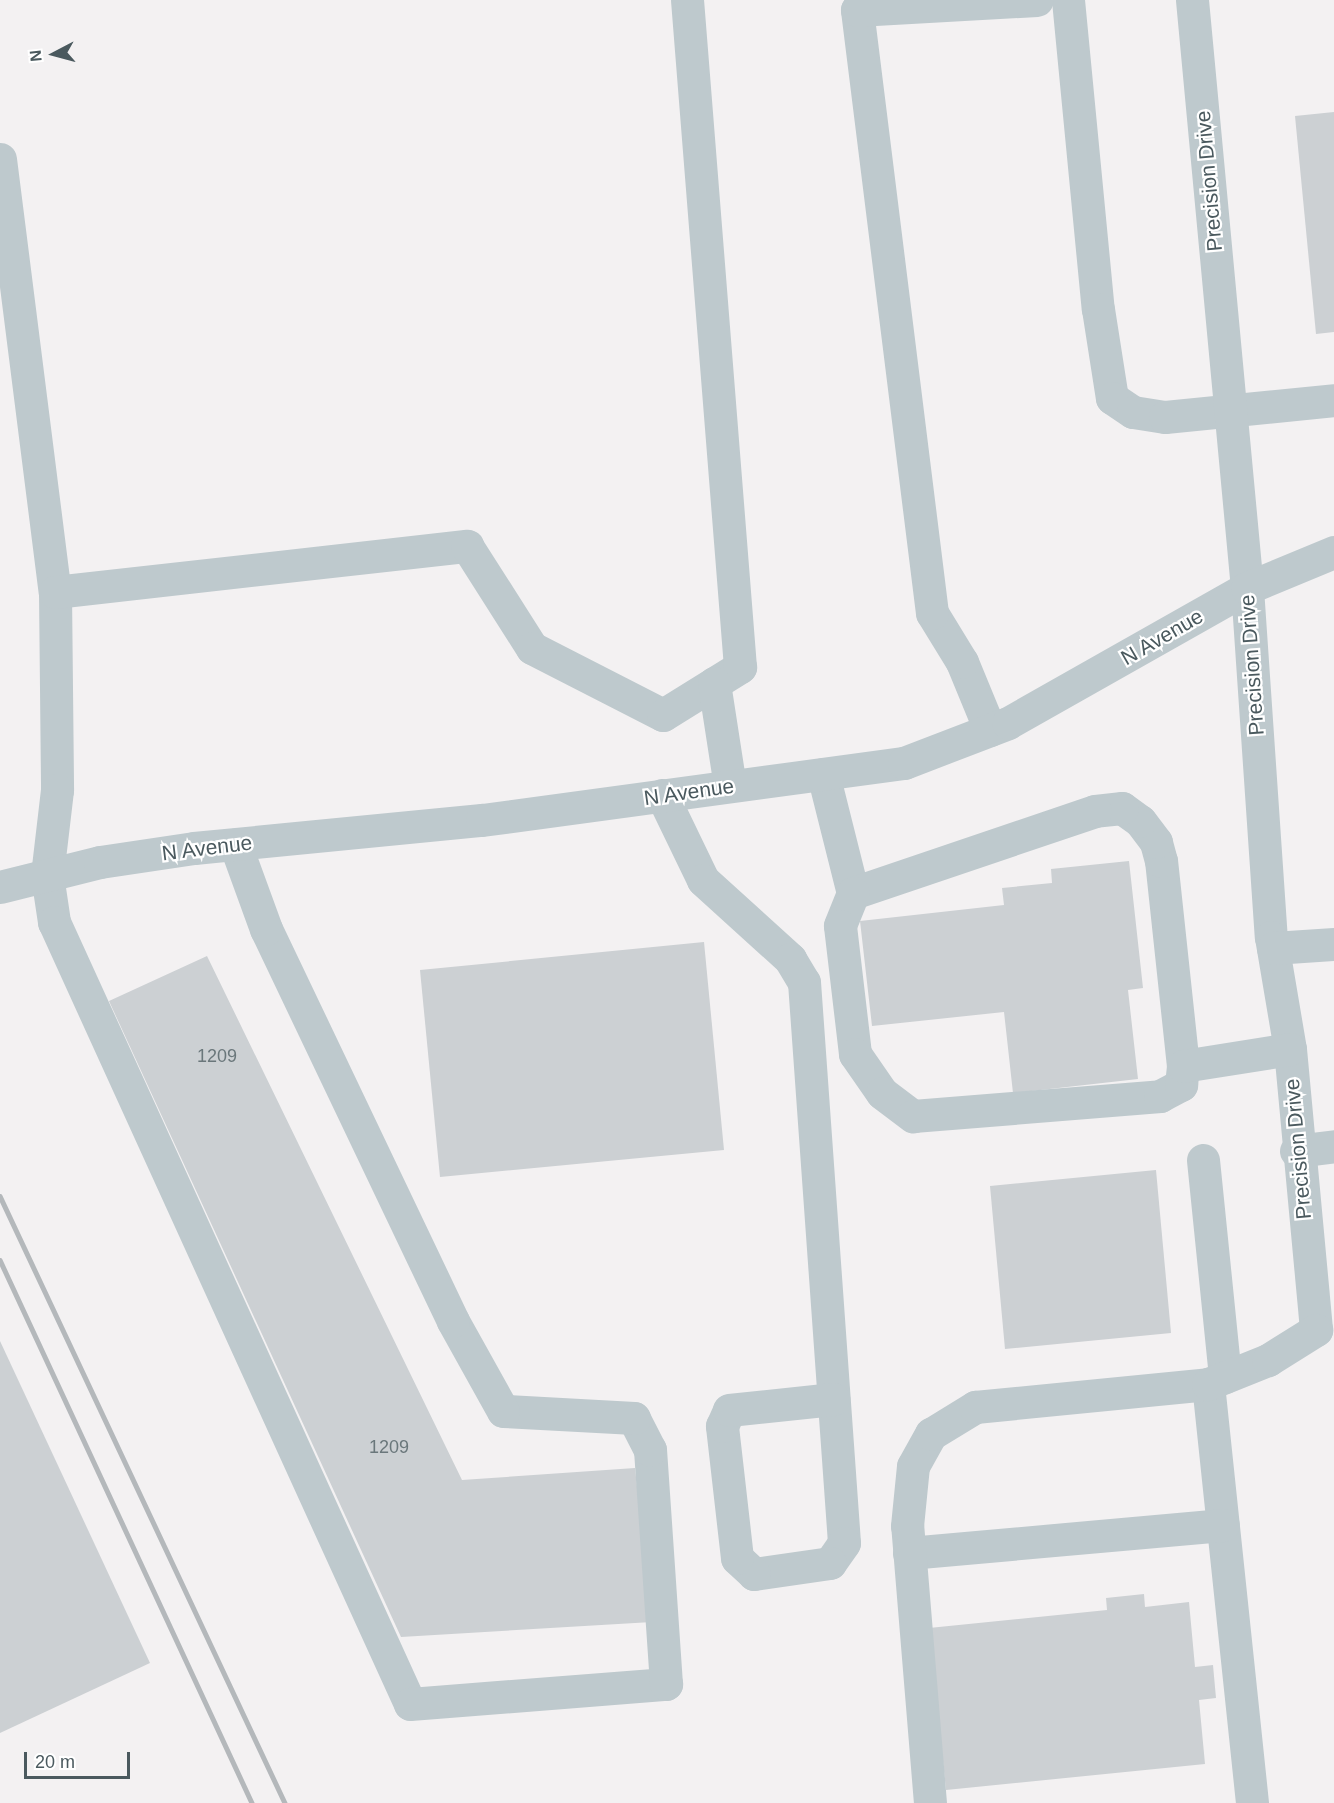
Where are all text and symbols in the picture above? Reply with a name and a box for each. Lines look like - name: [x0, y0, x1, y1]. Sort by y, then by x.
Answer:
- north arrow: [24, 24, 84, 84]
- text: N: [27, 49, 45, 63]
- street label: Precision Drive: [1190, 110, 1228, 252]
- street label: Precision Drive: [1235, 594, 1269, 736]
- street label: N Avenue: [1116, 603, 1208, 671]
- street label: N Avenue: [642, 773, 736, 811]
- street label: N Avenue: [160, 830, 254, 866]
- house number: 1209: [197, 1045, 237, 1067]
- street label: Precision Drive: [1279, 1078, 1317, 1220]
- house number: 1209: [369, 1436, 409, 1458]
- scale bar: [27, 1740, 134, 1778]
- text: 20 m: [35, 1752, 75, 1772]

